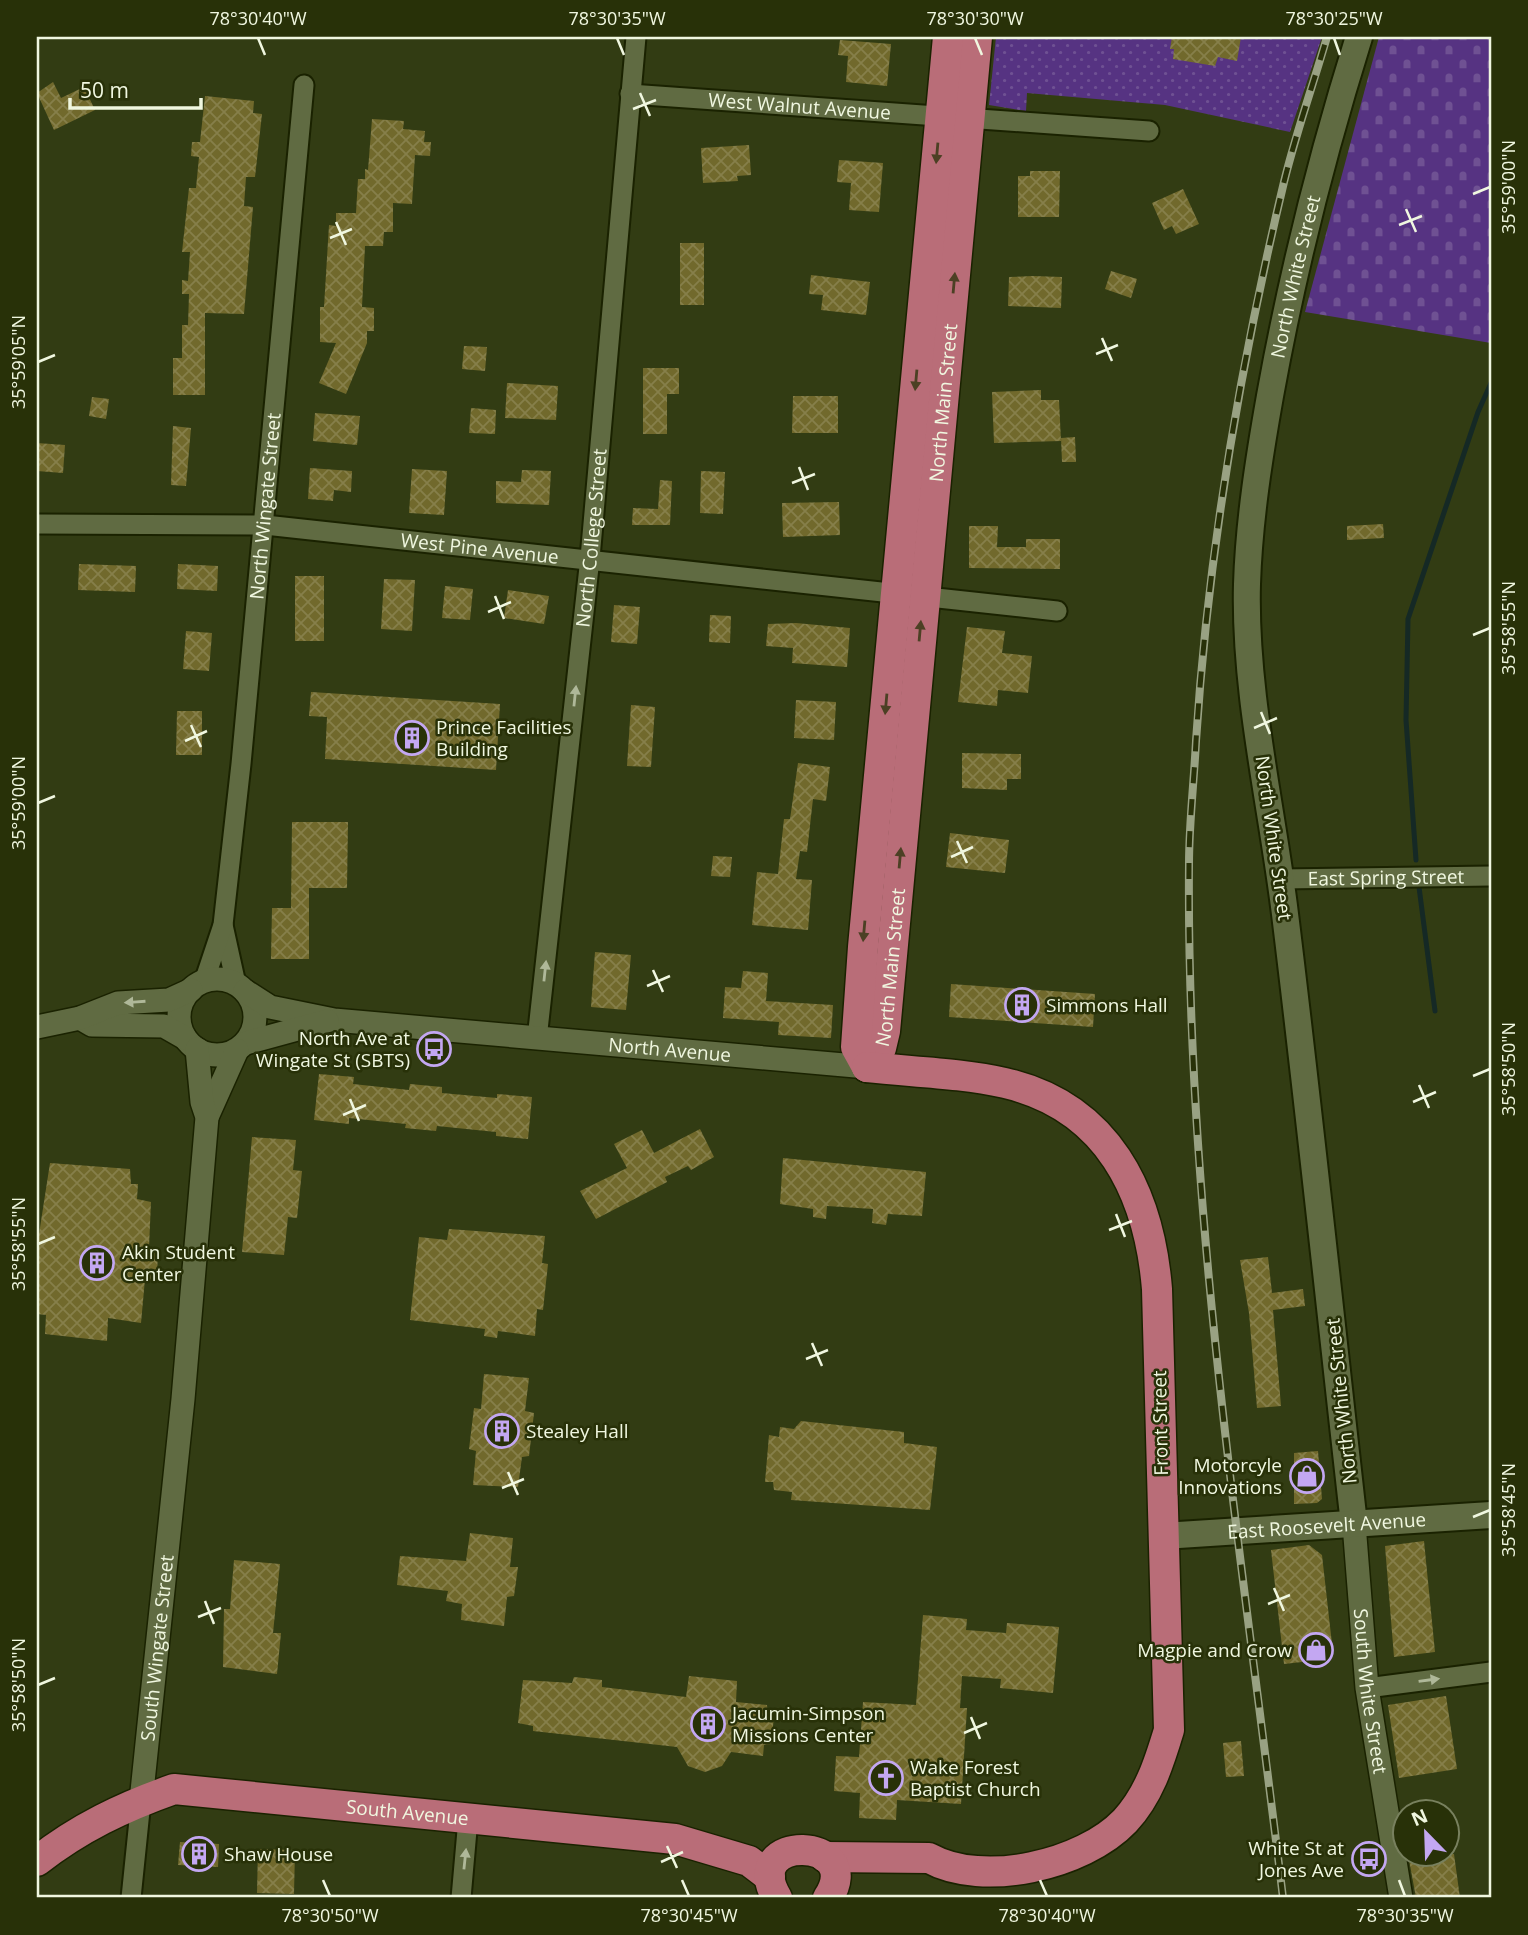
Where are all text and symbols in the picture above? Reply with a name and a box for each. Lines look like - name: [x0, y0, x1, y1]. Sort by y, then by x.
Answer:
- text: 78°30'40"W: [209, 6, 307, 30]
- text: 78°30'35"W: [568, 6, 666, 30]
- text: 78°30'30"W: [926, 6, 1024, 30]
- text: 78°30'25"W: [1285, 6, 1383, 30]
- scale bar: [70, 66, 201, 110]
- text: 50 m: [80, 76, 129, 104]
- street label: West Walnut Avenue: [707, 87, 892, 126]
- text: 35°59'00"N: [1496, 140, 1520, 234]
- one-way arrow: [931, 143, 942, 165]
- street label: North White Street: [1264, 192, 1326, 360]
- one-way arrow: [948, 271, 959, 293]
- text: 35°59'05"N: [6, 315, 30, 409]
- street label: North Main Street: [923, 322, 963, 483]
- one-way arrow: [910, 369, 921, 391]
- street label: North Wingate Street: [243, 412, 287, 601]
- street label: North College Street: [569, 447, 613, 629]
- street label: West Pine Avenue: [399, 527, 560, 570]
- text: 35°58'55"N: [1496, 581, 1520, 675]
- one-way arrow: [915, 620, 926, 642]
- one-way arrow: [569, 685, 580, 707]
- one-way arrow: [880, 693, 891, 715]
- place label: Prince Facilities Building: [436, 714, 572, 762]
- building icon: Prince Facilities Building: [393, 719, 431, 757]
- street label: North White Street: [1250, 754, 1298, 922]
- text: 35°59'00"N: [6, 756, 30, 850]
- one-way arrow: [895, 846, 906, 868]
- street label: East Spring Street: [1308, 863, 1465, 892]
- street label: North Main Street: [869, 887, 911, 1049]
- one-way arrow: [858, 920, 869, 942]
- one-way arrow: [539, 960, 550, 982]
- building icon: Simmons Hall: [1003, 986, 1041, 1024]
- place label: Simmons Hall: [1046, 992, 1168, 1018]
- one-way arrow: [124, 997, 146, 1008]
- text: 35°58'50"N: [1496, 1022, 1520, 1116]
- place label: North Ave at Wingate St (SBTS): [256, 1025, 410, 1073]
- bus stop icon: North Ave at Wingate St (SBTS): [415, 1030, 453, 1068]
- street label: North Avenue: [607, 1031, 732, 1068]
- text: 35°58'55"N: [6, 1197, 30, 1291]
- place label: Akin Student Center: [122, 1239, 235, 1287]
- building icon: Akin Student Center: [78, 1244, 116, 1282]
- street label: North White Street: [1319, 1317, 1363, 1485]
- street label: Front Street: [1146, 1370, 1174, 1476]
- building icon: Stealey Hall: [483, 1412, 521, 1450]
- place label: Stealey Hall: [526, 1418, 629, 1444]
- place label: Motorcyle Innovations: [1178, 1452, 1282, 1500]
- shop icon: Motorcyle Innovations: [1288, 1457, 1326, 1495]
- text: 35°58'45"N: [1496, 1463, 1520, 1557]
- street label: East Roosevelt Avenue: [1226, 1506, 1427, 1545]
- street label: South Wingate Street: [134, 1553, 180, 1742]
- street label: South White Street: [1348, 1608, 1394, 1776]
- shop icon: Magpie and Crow: [1297, 1631, 1335, 1669]
- place label: Magpie and Crow: [1137, 1637, 1292, 1663]
- text: 35°58'50"N: [6, 1638, 30, 1732]
- one-way arrow: [1418, 1675, 1440, 1686]
- place label: Jacumin-Simpson Missions Center: [730, 1700, 885, 1748]
- building icon: Jacumin-Simpson Missions Center: [689, 1705, 727, 1743]
- place label: Wake Forest Baptist Church: [910, 1754, 1041, 1802]
- church icon: Wake Forest Baptist Church: [867, 1759, 905, 1797]
- street label: South Avenue: [345, 1793, 470, 1831]
- north arrow: [1392, 1798, 1462, 1868]
- text: N: [1407, 1802, 1432, 1832]
- building icon: Shaw House: [180, 1835, 218, 1873]
- place label: White St at Jones Ave: [1248, 1835, 1344, 1883]
- bus stop icon: White St at Jones Ave: [1350, 1840, 1388, 1878]
- place label: Shaw House: [224, 1841, 333, 1867]
- one-way arrow: [460, 1848, 471, 1870]
- text: 78°30'50"W: [281, 1903, 379, 1927]
- text: 78°30'45"W: [640, 1903, 738, 1927]
- text: 78°30'40"W: [998, 1903, 1096, 1927]
- text: 78°30'35"W: [1356, 1903, 1454, 1927]

